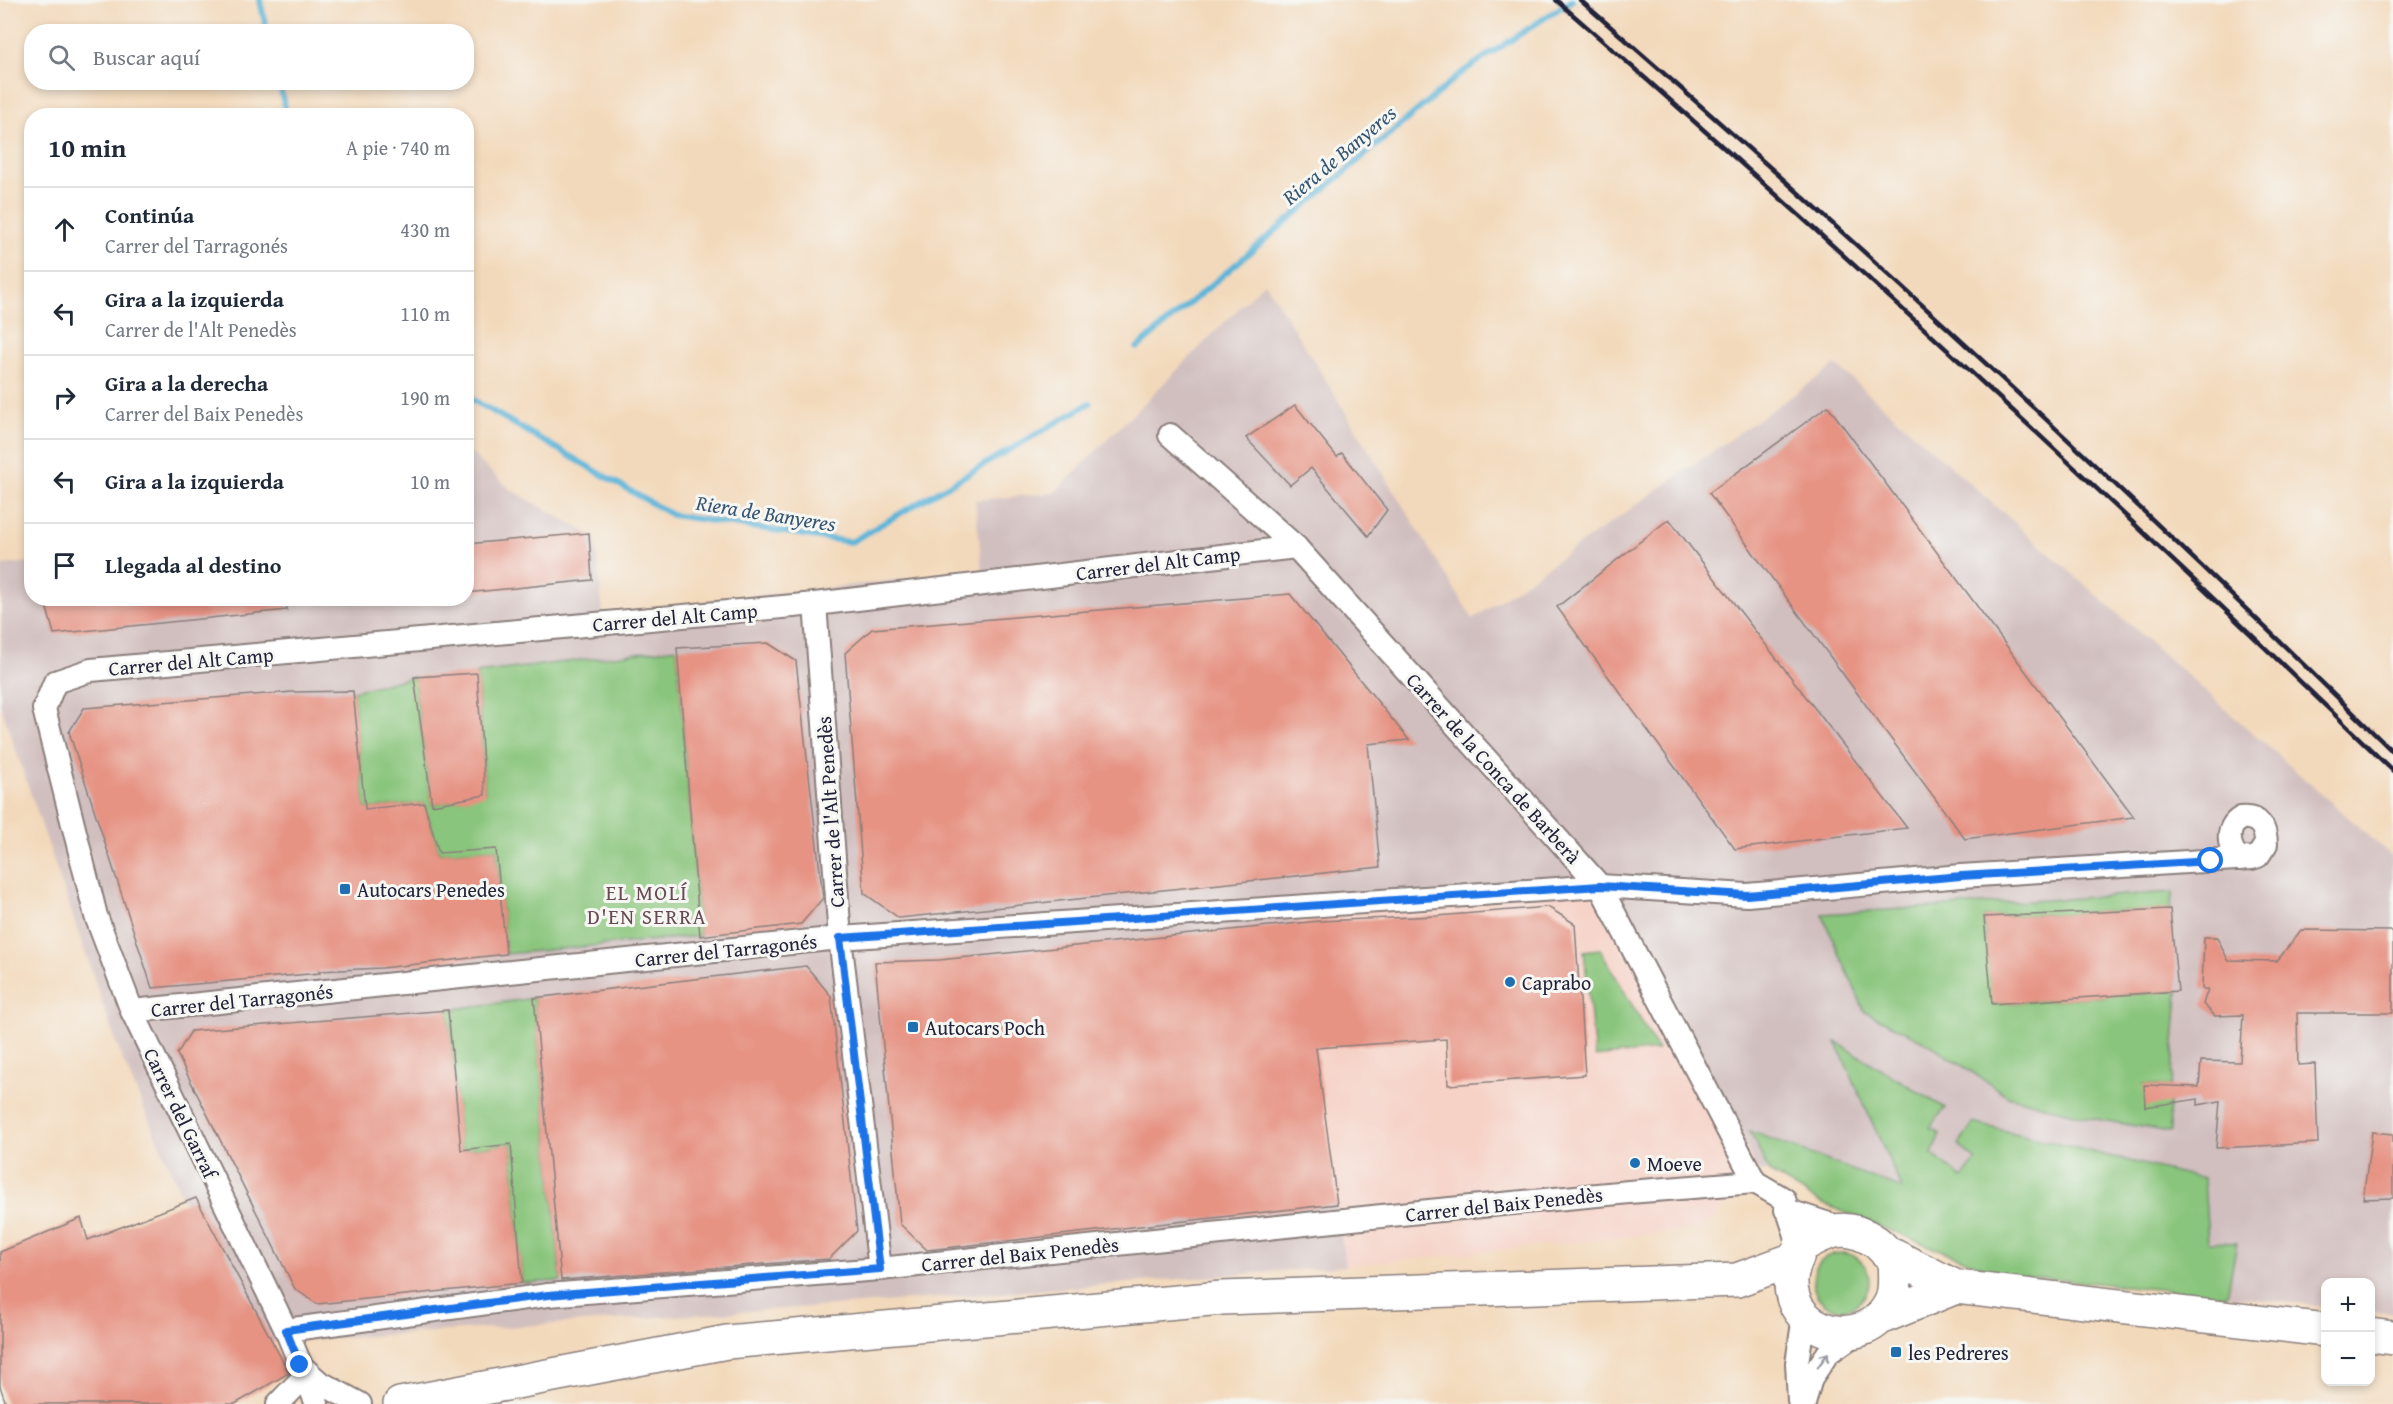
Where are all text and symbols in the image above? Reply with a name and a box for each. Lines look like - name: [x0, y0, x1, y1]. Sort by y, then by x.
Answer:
- search box: [24, 24, 474, 90]
- icon: search: [45, 41, 78, 74]
- text: Buscar aquí: [93, 41, 200, 73]
- water label: Riera de Banyeres: [1274, 98, 1403, 213]
- text: 10 min: [48, 128, 126, 167]
- text: A pie · 740 m: [346, 133, 450, 162]
- text: Continúa: [105, 199, 194, 231]
- icon: ahead: [48, 213, 81, 246]
- text: 430 m: [400, 215, 450, 244]
- text: Carrer del Tarragonés: [105, 231, 288, 260]
- text: Gira a la izquierda: [105, 283, 284, 315]
- icon: left: [48, 297, 81, 330]
- text: 110 m: [400, 299, 450, 328]
- text: Carrer de l'Alt Penedès: [105, 315, 297, 344]
- text: Gira a la derecha: [105, 367, 268, 399]
- icon: right: [48, 381, 81, 414]
- text: 190 m: [400, 383, 450, 412]
- text: Carrer del Baix Penedès: [105, 399, 303, 428]
- icon: left: [48, 465, 81, 498]
- text: Gira a la izquierda: [105, 465, 284, 497]
- text: 10 m: [410, 467, 450, 496]
- water label: Riera de Banyeres: [693, 487, 838, 539]
- street label: Carrer del Alt Camp: [1074, 539, 1242, 587]
- icon: arrive: [48, 549, 81, 582]
- text: Llegada al destino: [105, 549, 281, 581]
- street label: Carrer del Alt Camp: [591, 595, 759, 639]
- street label: Carrer del Alt Camp: [107, 639, 275, 683]
- street label: Carrer de la Conca de Barberà: [1400, 666, 1588, 870]
- street label: Carrer de l'Alt Penedès: [809, 715, 851, 909]
- route start: [2197, 847, 2223, 873]
- place label: Autocars Penedes: [357, 875, 505, 904]
- district label: EL MOLÍ D'EN SERRA: [587, 877, 707, 932]
- marker: Autocars Penedes: [338, 882, 352, 896]
- street label: Carrer del Tarragonés: [634, 926, 819, 974]
- place label: Caprabo: [1522, 968, 1591, 997]
- marker: Caprabo: [1503, 975, 1517, 989]
- street label: Carrer del Tarragonés: [150, 976, 335, 1024]
- place label: Autocars Poch: [925, 1013, 1045, 1042]
- marker: Autocars Poch: [906, 1020, 920, 1034]
- street label: Carrer del Garraf: [137, 1043, 226, 1185]
- place label: Moeve: [1647, 1149, 1702, 1178]
- marker: Moeve: [1628, 1156, 1642, 1170]
- street label: Carrer del Baix Penedès: [1404, 1179, 1604, 1229]
- street label: Carrer del Baix Penedès: [920, 1229, 1120, 1279]
- map controls: [2321, 1278, 2375, 1386]
- button: +: [2321, 1278, 2375, 1332]
- button: −: [2321, 1332, 2375, 1386]
- place label: les Pedreres: [1908, 1338, 2009, 1367]
- marker: les Pedreres: [1889, 1345, 1903, 1359]
- route end: [286, 1351, 312, 1377]
- one-way arrow: [1817, 1353, 1829, 1369]

